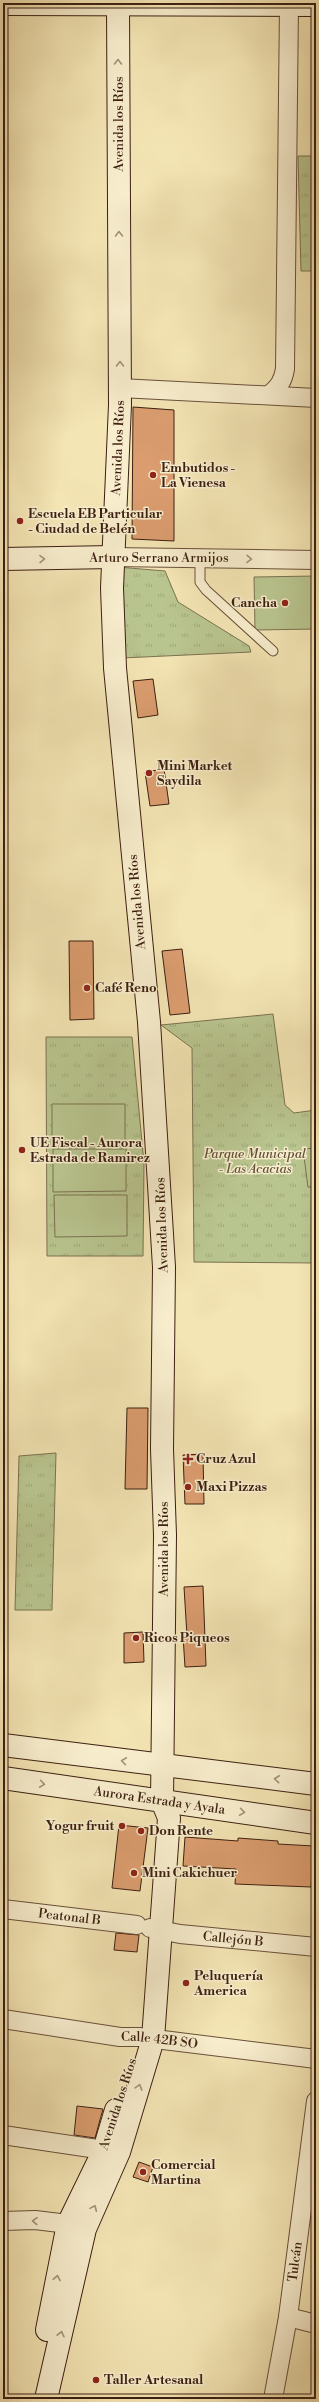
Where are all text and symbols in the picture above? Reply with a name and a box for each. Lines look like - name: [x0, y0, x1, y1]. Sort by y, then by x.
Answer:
- one-way arrow: [114, 59, 122, 65]
- street label: Avenida los Ríos: [111, 76, 127, 173]
- one-way arrow: [115, 231, 123, 237]
- one-way arrow: [116, 361, 124, 367]
- street label: Avenida los Ríos: [108, 400, 128, 497]
- place label: Embutidos - La Vienesa: [161, 460, 235, 491]
- marker: Embutidos - La Vienesa: [148, 470, 158, 480]
- place label: Escuela EB Particular - Ciudad de Belén: [28, 506, 163, 537]
- marker: Escuela EB Particular - Ciudad de Belén: [15, 516, 25, 526]
- street label: Arturo Serrano Armijos: [88, 550, 229, 566]
- one-way arrow: [39, 555, 45, 563]
- one-way arrow: [246, 555, 252, 563]
- place label: Cancha: [231, 595, 278, 611]
- marker: Cancha: [280, 598, 290, 608]
- place label: Mini Market Saydila: [157, 758, 233, 789]
- marker: Mini Market Saydila: [144, 768, 154, 778]
- street label: Avenida los Ríos: [125, 853, 149, 951]
- place label: Café Reno: [95, 980, 157, 996]
- marker: Café Reno: [82, 983, 92, 993]
- place label: UE Fiscal - Aurora Estrada de Ramirez: [30, 1135, 150, 1166]
- marker: UE Fiscal - Aurora Estrada de Ramirez: [17, 1145, 27, 1155]
- park label: Parque Municipal - Las Acacias: [203, 1146, 307, 1177]
- street label: Avenida los Ríos: [152, 1177, 172, 1274]
- place label: Cruz Azul: [196, 1451, 257, 1467]
- marker: Cruz Azul: [183, 1454, 193, 1464]
- place label: Maxi Pizzas: [196, 1479, 267, 1495]
- marker: Maxi Pizzas: [183, 1482, 193, 1492]
- street label: Avenida los Ríos: [156, 1501, 172, 1598]
- place label: Ricos Piqueos: [144, 1630, 230, 1646]
- marker: Ricos Piqueos: [131, 1633, 141, 1643]
- one-way arrow: [121, 1757, 127, 1766]
- one-way arrow: [274, 1775, 280, 1784]
- one-way arrow: [39, 1779, 45, 1788]
- street label: Aurora Estrada y Ayala: [92, 1783, 227, 1818]
- one-way arrow: [239, 1807, 245, 1816]
- place label: Yogur fruit: [46, 1818, 114, 1834]
- marker: Yogur fruit: [117, 1821, 127, 1831]
- place label: Don Rente: [149, 1823, 213, 1839]
- marker: Don Rente: [136, 1826, 146, 1836]
- place label: Mini Cakichuer: [142, 1865, 238, 1881]
- marker: Mini Cakichuer: [129, 1868, 139, 1878]
- street label: Peatonal B: [37, 1905, 102, 1929]
- street label: Callejón B: [202, 1928, 264, 1950]
- place label: Peluquería America: [193, 1968, 264, 1999]
- marker: Peluquería America: [181, 1978, 191, 1988]
- street label: Calle 42B SO: [121, 2029, 199, 2052]
- street label: Avenida los Ríos: [95, 2056, 140, 2153]
- one-way arrow: [134, 2083, 143, 2090]
- place label: Comercial Martina: [151, 2157, 216, 2188]
- marker: Comercial Martina: [138, 2167, 148, 2177]
- one-way arrow: [89, 2205, 97, 2213]
- one-way arrow: [32, 2216, 38, 2225]
- street label: Tulcán: [285, 2241, 306, 2283]
- one-way arrow: [52, 2275, 61, 2282]
- one-way arrow: [57, 2330, 65, 2337]
- place label: Taller Artesanal: [104, 2372, 204, 2388]
- marker: Taller Artesanal: [91, 2375, 101, 2385]

